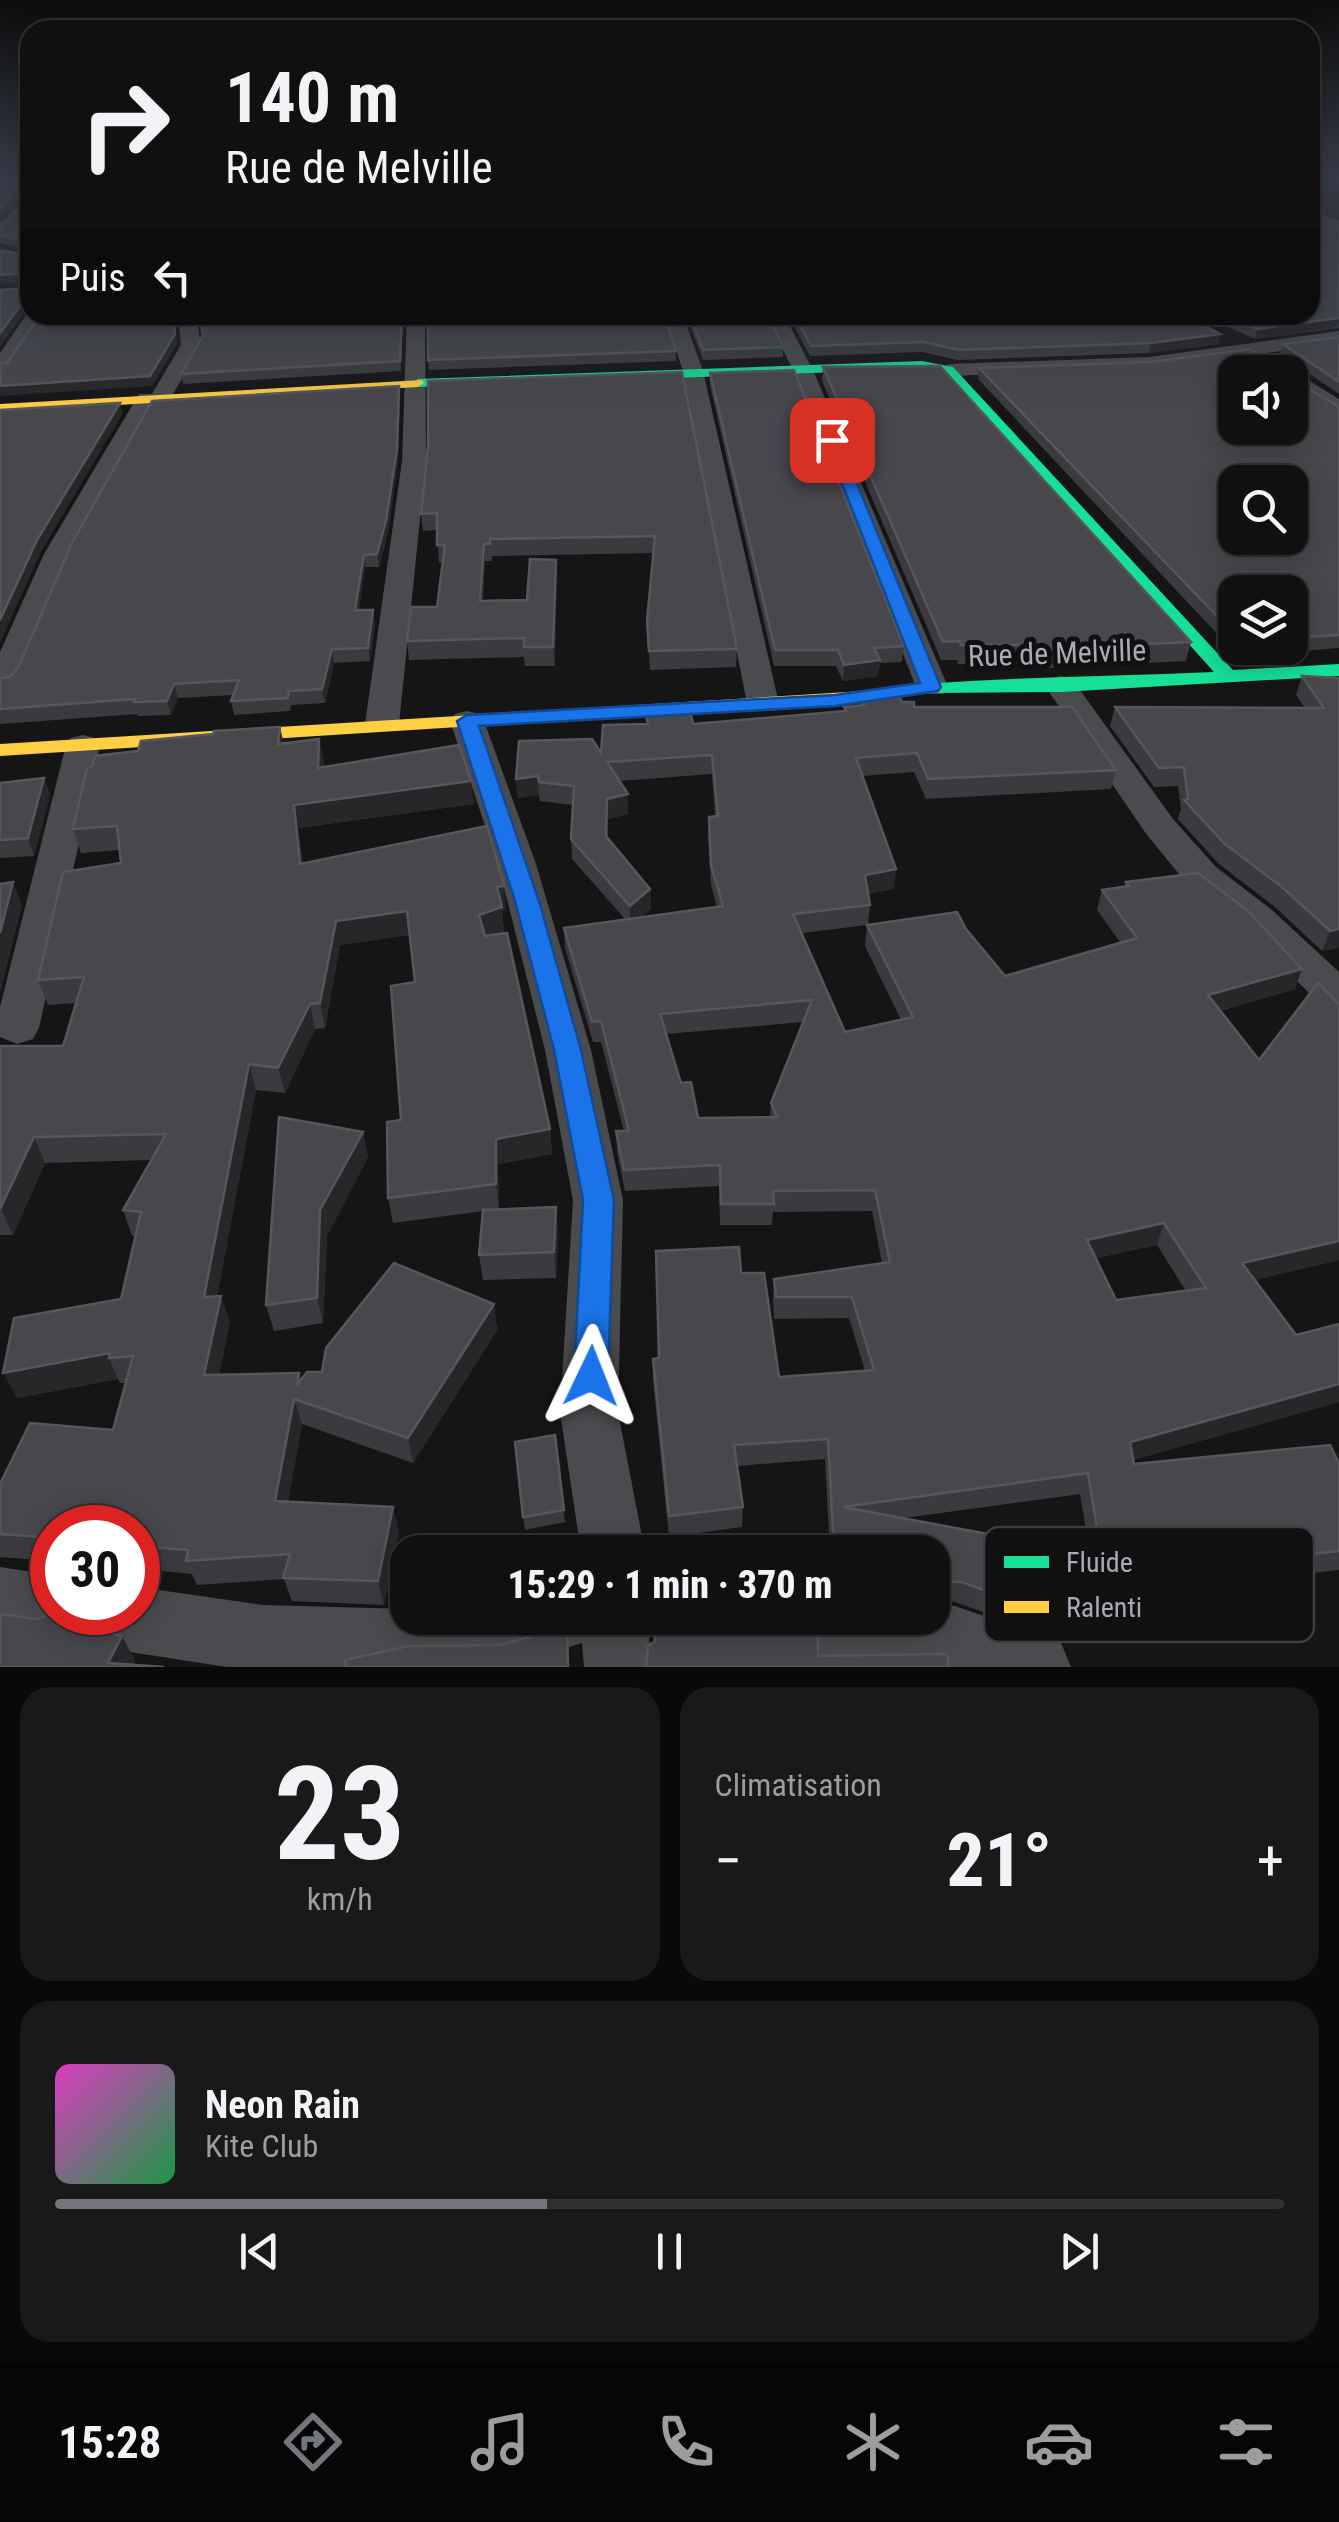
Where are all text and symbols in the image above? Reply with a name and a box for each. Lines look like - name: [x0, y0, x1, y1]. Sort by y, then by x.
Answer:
- text: 140 m: [225, 57, 399, 139]
- icon: right: [60, 60, 190, 190]
- text: Rue de Melville: [225, 141, 493, 194]
- icon: left: [145, 250, 200, 305]
- text: Puis: [60, 256, 125, 300]
- map controls: [1218, 355, 1308, 665]
- button: sound: [1218, 355, 1308, 445]
- pin: [790, 398, 875, 483]
- icon: arrive: [805, 413, 860, 468]
- button: search: [1218, 465, 1308, 555]
- button: layers: [1218, 575, 1308, 665]
- street label: Rue de Melville: [967, 632, 1147, 674]
- position arrow: [539, 1324, 643, 1428]
- speed limit sign: 30: [30, 1505, 160, 1635]
- legend: [984, 1527, 1314, 1642]
- text: Fluide: [1066, 1546, 1133, 1579]
- text: 15:29 · 1 min · 370 m: [508, 1563, 832, 1607]
- text: Ralenti: [1066, 1591, 1142, 1624]
- text: 23: [274, 1738, 405, 1891]
- text: Climatisation: [715, 1766, 882, 1804]
- text: 21°: [946, 1816, 1052, 1904]
- text: −: [715, 1829, 742, 1893]
- text: +: [1257, 1829, 1284, 1893]
- text: km/h: [307, 1880, 373, 1918]
- text: Neon Rain: [205, 2083, 360, 2127]
- text: Kite Club: [205, 2127, 318, 2165]
- icon: previous: [232, 2224, 287, 2279]
- icon: pause: [642, 2224, 697, 2279]
- icon: next: [1052, 2224, 1107, 2279]
- icon: directions: [278, 2407, 348, 2477]
- icon: music: [465, 2407, 535, 2477]
- icon: phone: [651, 2407, 721, 2477]
- icon: climate: [838, 2407, 908, 2477]
- icon: car: [1024, 2407, 1094, 2477]
- icon: filters: [1211, 2407, 1281, 2477]
- text: 15:28: [58, 2416, 162, 2469]

